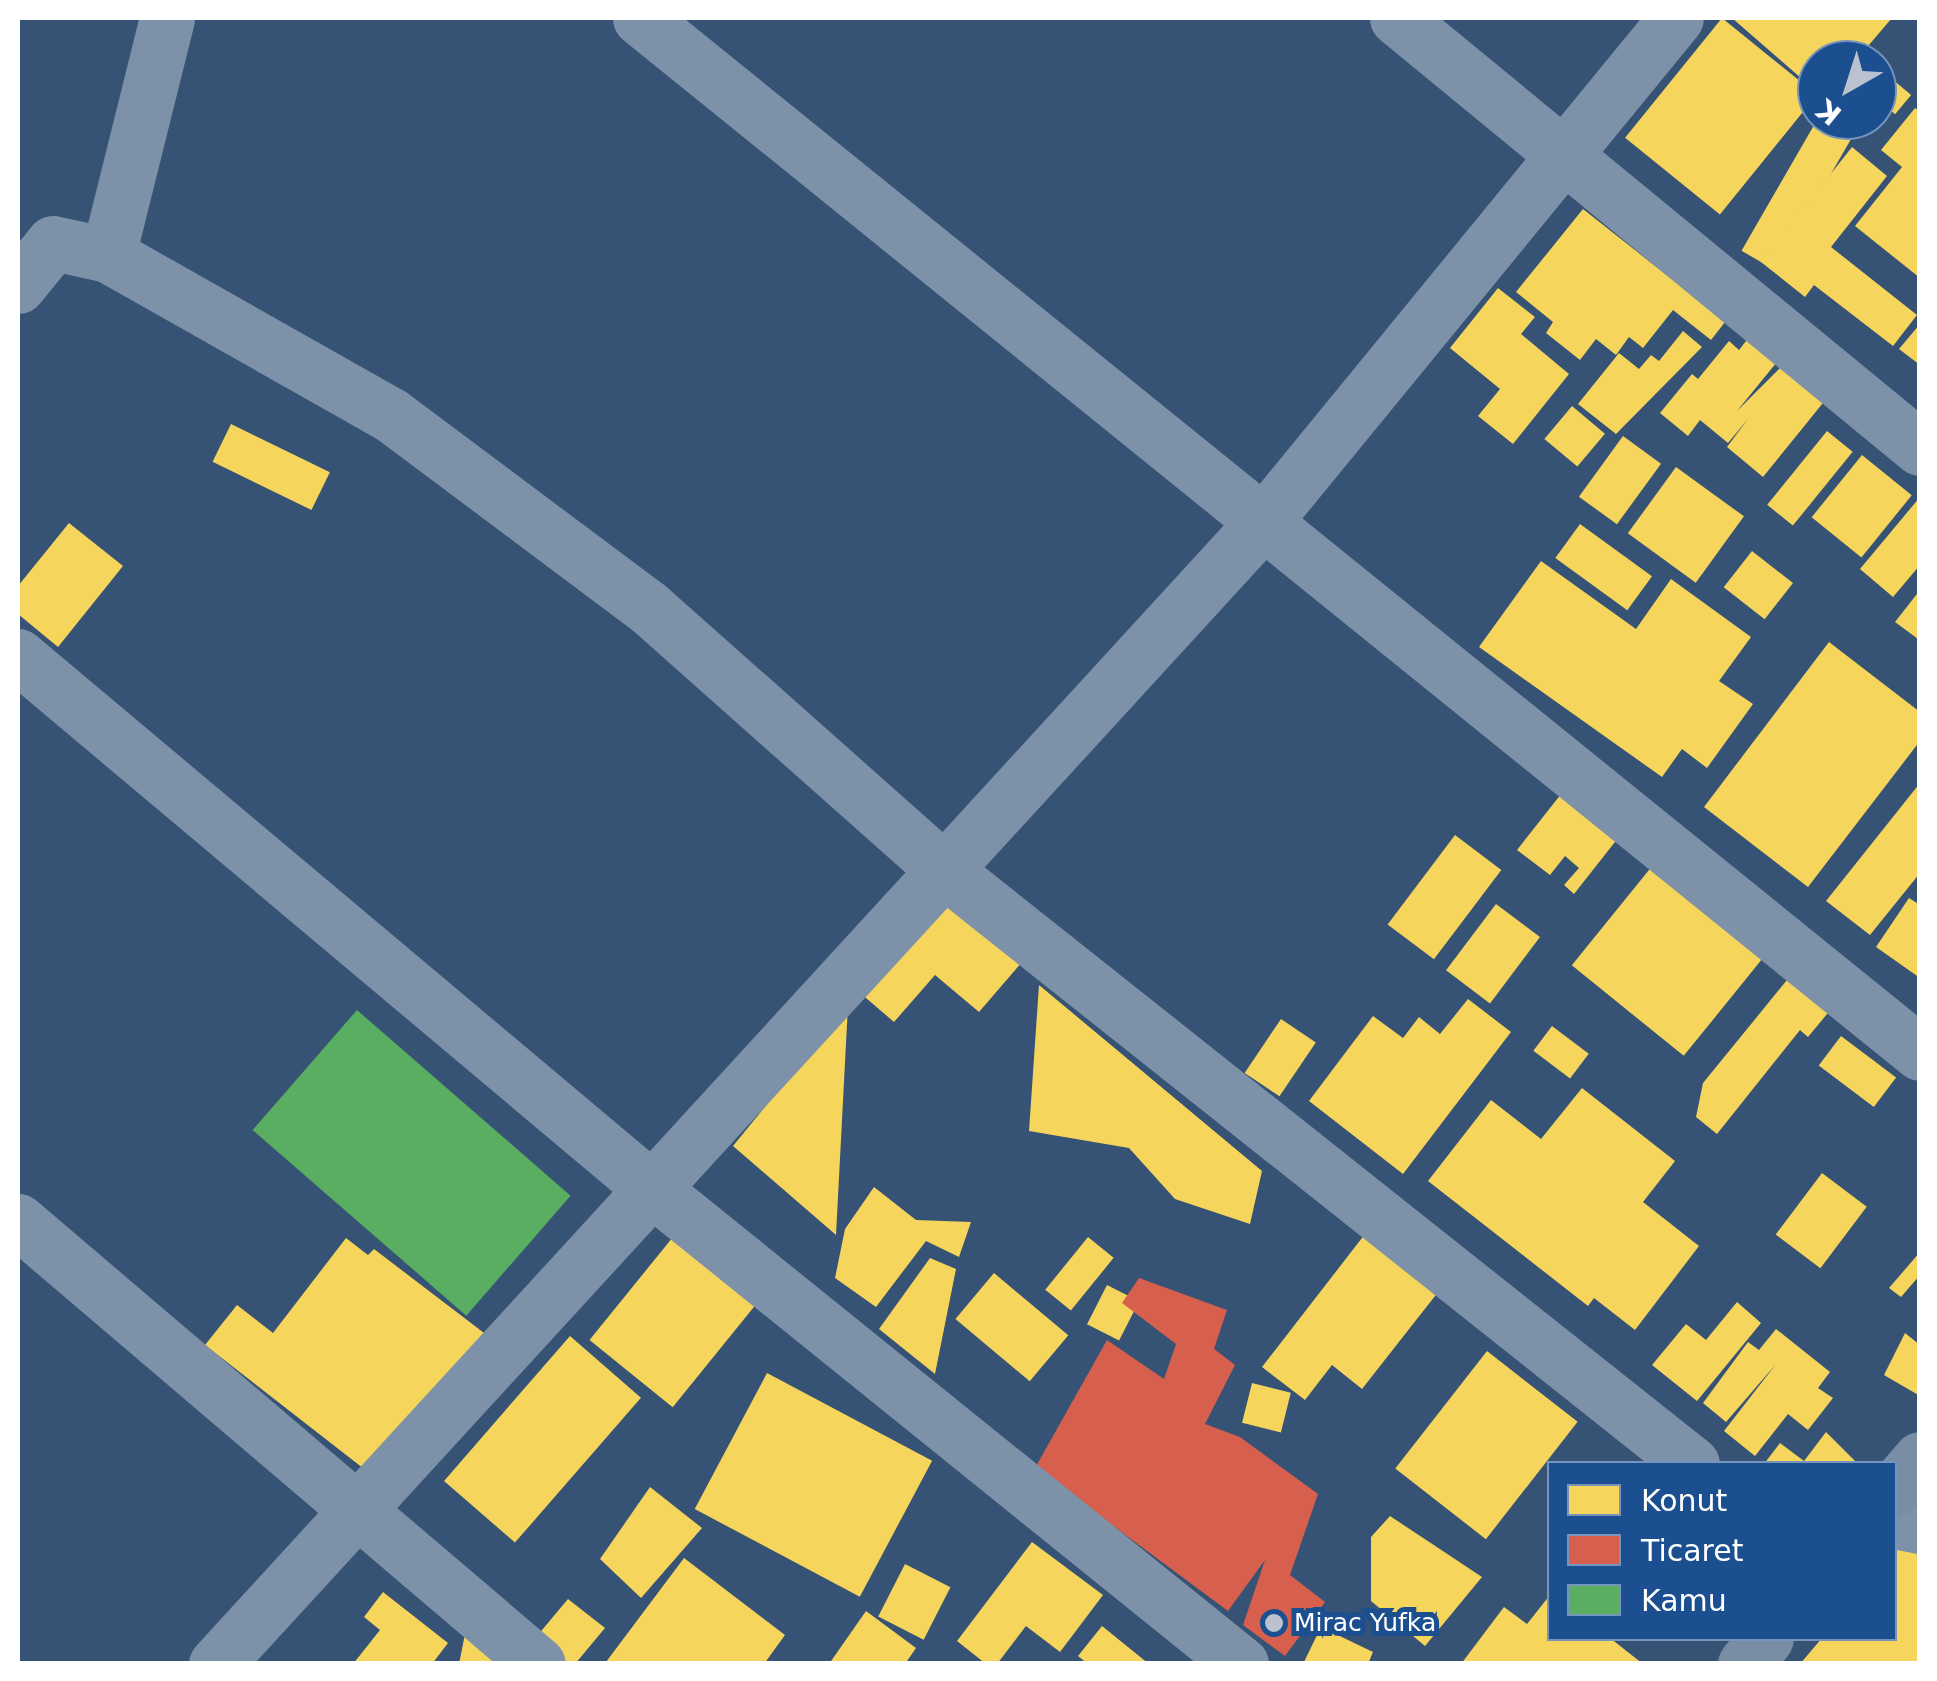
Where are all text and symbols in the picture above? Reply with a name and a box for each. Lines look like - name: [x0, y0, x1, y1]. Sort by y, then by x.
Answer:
- north arrow: [1797, 40, 1897, 140]
- text: K: [1810, 93, 1848, 132]
- legend: [1547, 1461, 1897, 1641]
- text: Konut: [1641, 1483, 1727, 1518]
- text: Ticaret: [1641, 1533, 1744, 1568]
- text: Kamu: [1641, 1583, 1727, 1618]
- place label: Mirac Yufka: [1294, 1608, 1436, 1638]
- marker: Mirac Yufka: [1263, 1612, 1285, 1634]

